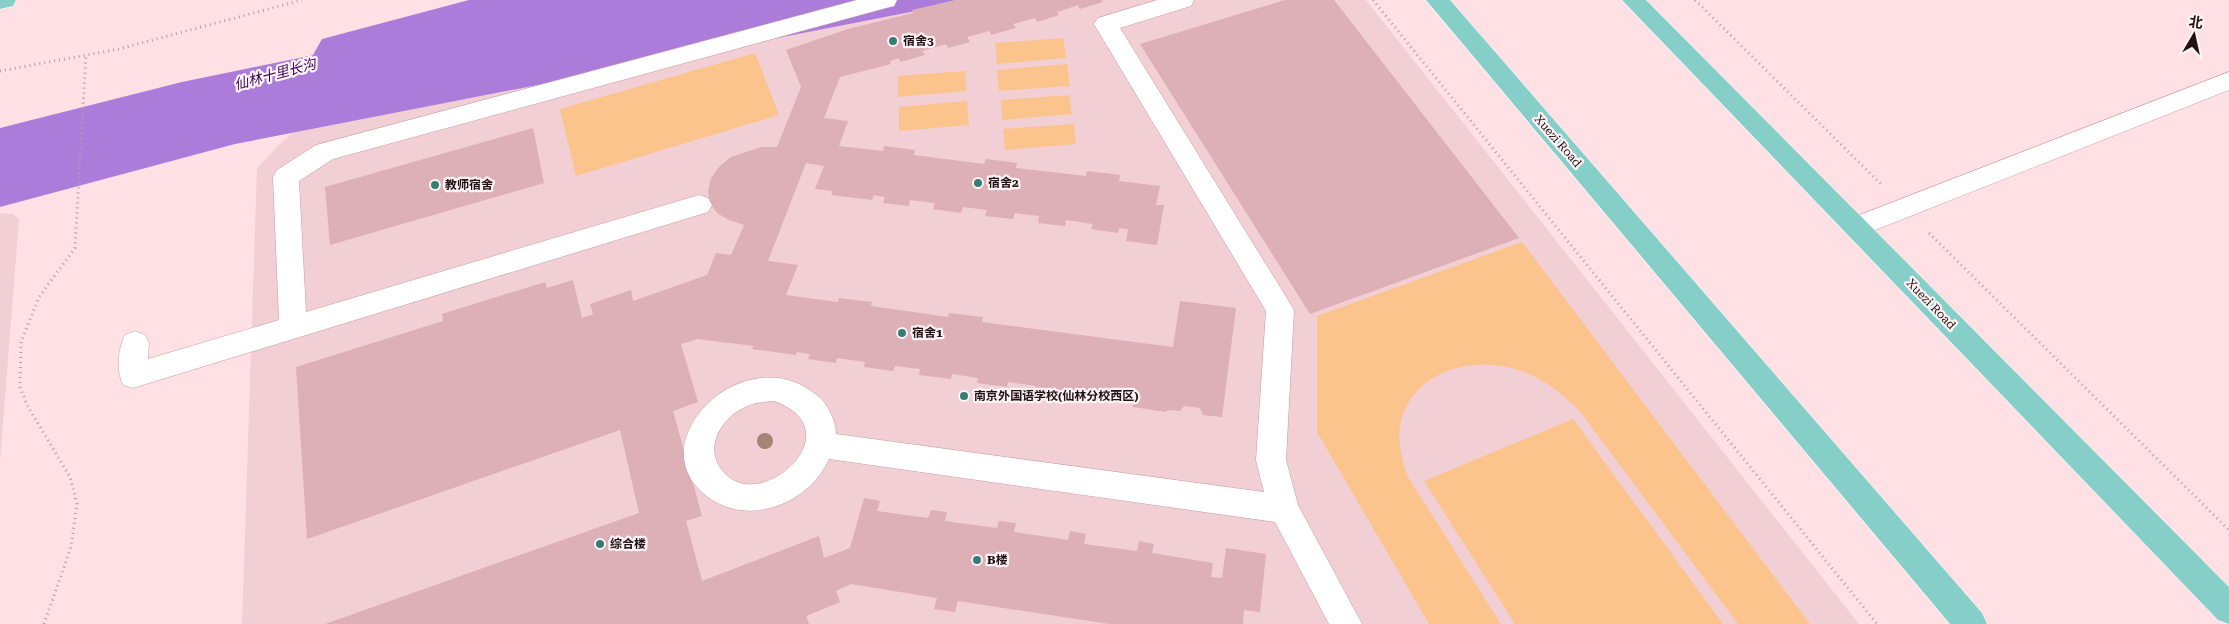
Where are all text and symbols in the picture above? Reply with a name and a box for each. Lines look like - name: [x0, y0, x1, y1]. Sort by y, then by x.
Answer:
- north arrow: [2169, 10, 2219, 60]
- text: 北: [2188, 13, 2204, 31]
- place label: 宿舍3: [903, 34, 934, 48]
- marker: 宿舍3: [887, 35, 899, 47]
- water label: 仙林十里长沟: [232, 55, 320, 93]
- street label: Xuezi Road: [1532, 112, 1585, 170]
- place label: 宿舍2: [988, 176, 1019, 190]
- marker: 宿舍2: [972, 177, 984, 189]
- place label: 教师宿舍: [445, 178, 493, 192]
- marker: 教师宿舍: [429, 179, 441, 191]
- street label: Xuezi Road: [1904, 276, 1959, 332]
- place label: 宿舍1: [912, 326, 943, 340]
- marker: 宿舍1: [896, 327, 908, 339]
- place label: 南京外国语学校(仙林分校西区): [974, 389, 1139, 403]
- marker: 南京外国语学校(仙林分校西区): [958, 390, 970, 402]
- place label: 综合楼: [610, 537, 646, 551]
- marker: 综合楼: [594, 538, 606, 550]
- place label: B楼: [987, 553, 1008, 567]
- marker: B楼: [971, 554, 983, 566]

